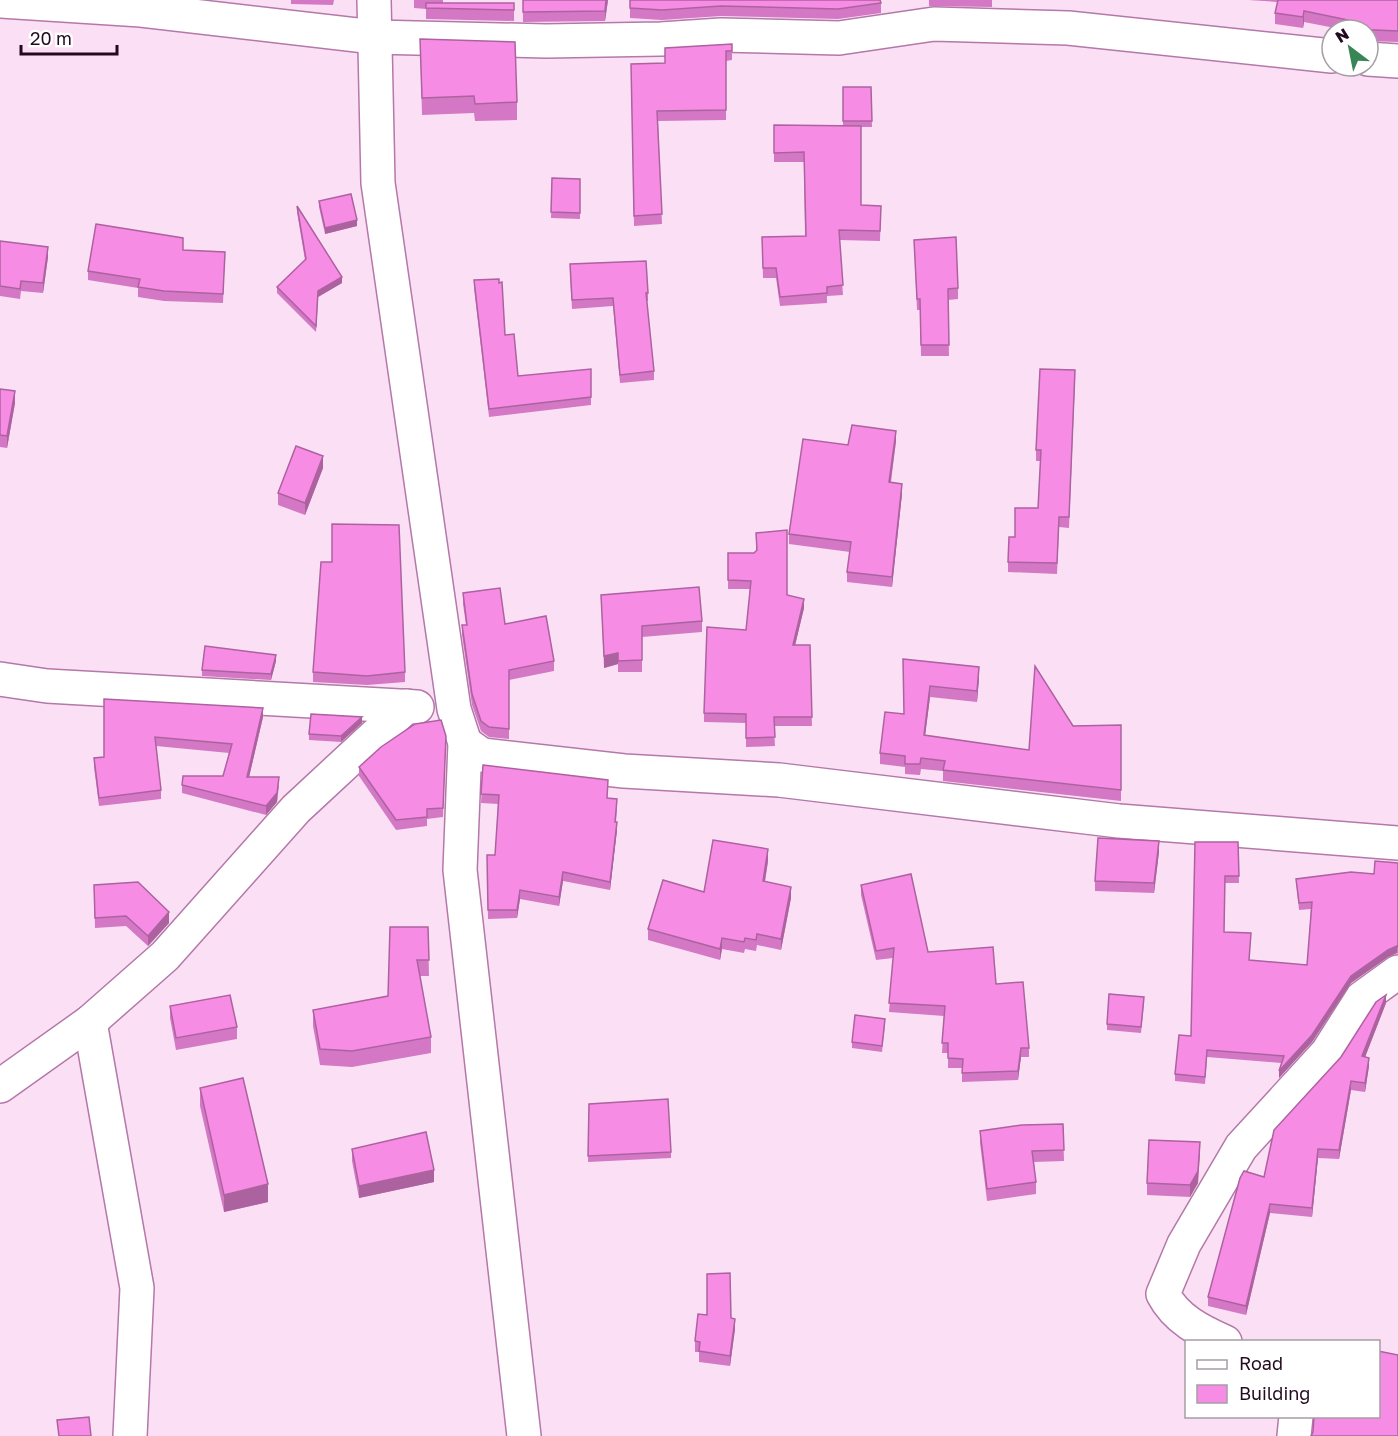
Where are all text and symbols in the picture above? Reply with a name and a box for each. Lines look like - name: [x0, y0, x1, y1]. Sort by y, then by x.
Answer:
- scale bar: [21, 18, 117, 56]
- north arrow: [1320, 18, 1380, 78]
- text: N: [1332, 24, 1353, 47]
- text: 20 m: [30, 27, 72, 49]
- legend: [1185, 1340, 1380, 1418]
- text: Road: [1239, 1352, 1283, 1374]
- text: Building: [1239, 1382, 1310, 1404]

